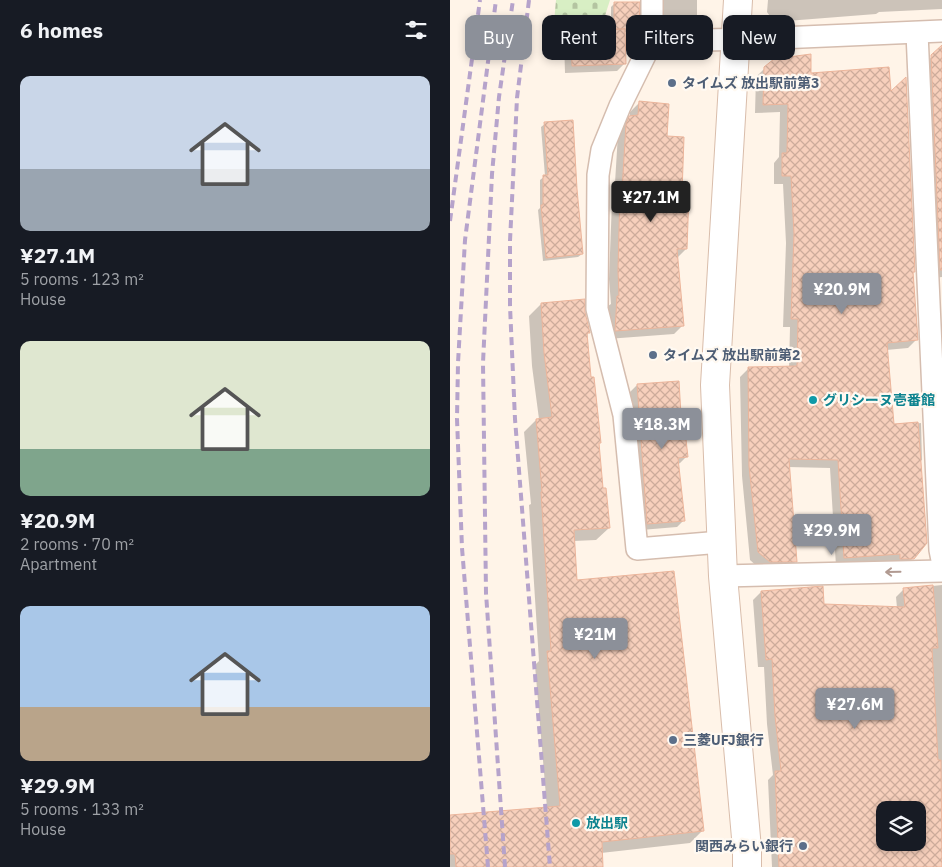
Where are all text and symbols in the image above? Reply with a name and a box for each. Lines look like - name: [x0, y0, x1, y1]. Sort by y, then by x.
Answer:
- chip: Buy: [465, 15, 532, 60]
- chip: Rent: [542, 15, 616, 60]
- chip: Filters: [626, 15, 713, 60]
- chip: New: [723, 15, 795, 60]
- text: 6 homes: [20, 16, 103, 44]
- icon: filters: [402, 16, 430, 44]
- place label: タイムズ 放出駅前第3: [682, 74, 819, 92]
- marker: タイムズ 放出駅前第3: [666, 77, 678, 89]
- icon: home: [180, 109, 270, 199]
- pin: ¥27.1M: [610, 180, 692, 223]
- text: ¥27.1M: [622, 187, 680, 207]
- text: ¥27.1M: [20, 241, 95, 269]
- text: 5 rooms · 123 m²: [20, 269, 144, 289]
- pin: ¥20.9M: [801, 272, 883, 315]
- text: ¥20.9M: [813, 279, 871, 299]
- text: House: [20, 289, 66, 309]
- place label: タイムズ 放出駅前第2: [663, 346, 800, 364]
- marker: タイムズ 放出駅前第2: [647, 349, 659, 361]
- icon: home: [180, 374, 270, 464]
- place label: グリシーヌ壱番館: [823, 391, 935, 409]
- marker: グリシーヌ壱番館: [807, 394, 819, 406]
- pin: ¥18.3M: [621, 408, 703, 450]
- text: ¥18.3M: [633, 414, 691, 434]
- text: ¥20.9M: [20, 506, 95, 534]
- pin: ¥29.9M: [791, 514, 873, 556]
- text: ¥29.9M: [803, 520, 861, 540]
- text: 2 rooms · 70 m²: [20, 534, 134, 554]
- text: Apartment: [20, 554, 97, 574]
- one-way arrow: [886, 568, 902, 577]
- pin: ¥21M: [565, 618, 625, 660]
- text: ¥21M: [574, 624, 616, 644]
- icon: home: [180, 639, 270, 729]
- pin: ¥27.6M: [814, 688, 896, 730]
- text: ¥27.6M: [826, 694, 884, 714]
- place label: 三菱UFJ銀行: [683, 731, 764, 749]
- marker: 三菱UFJ銀行: [667, 734, 679, 746]
- text: ¥29.9M: [20, 771, 95, 799]
- text: 5 rooms · 133 m²: [20, 799, 144, 819]
- map controls: [876, 801, 926, 851]
- button: layers: [876, 801, 926, 851]
- place label: 放出駅: [586, 814, 628, 832]
- marker: 放出駅: [570, 817, 582, 829]
- text: House: [20, 819, 66, 839]
- place label: 関西みらい銀行: [695, 837, 793, 855]
- marker: 関西みらい銀行: [797, 840, 809, 852]

